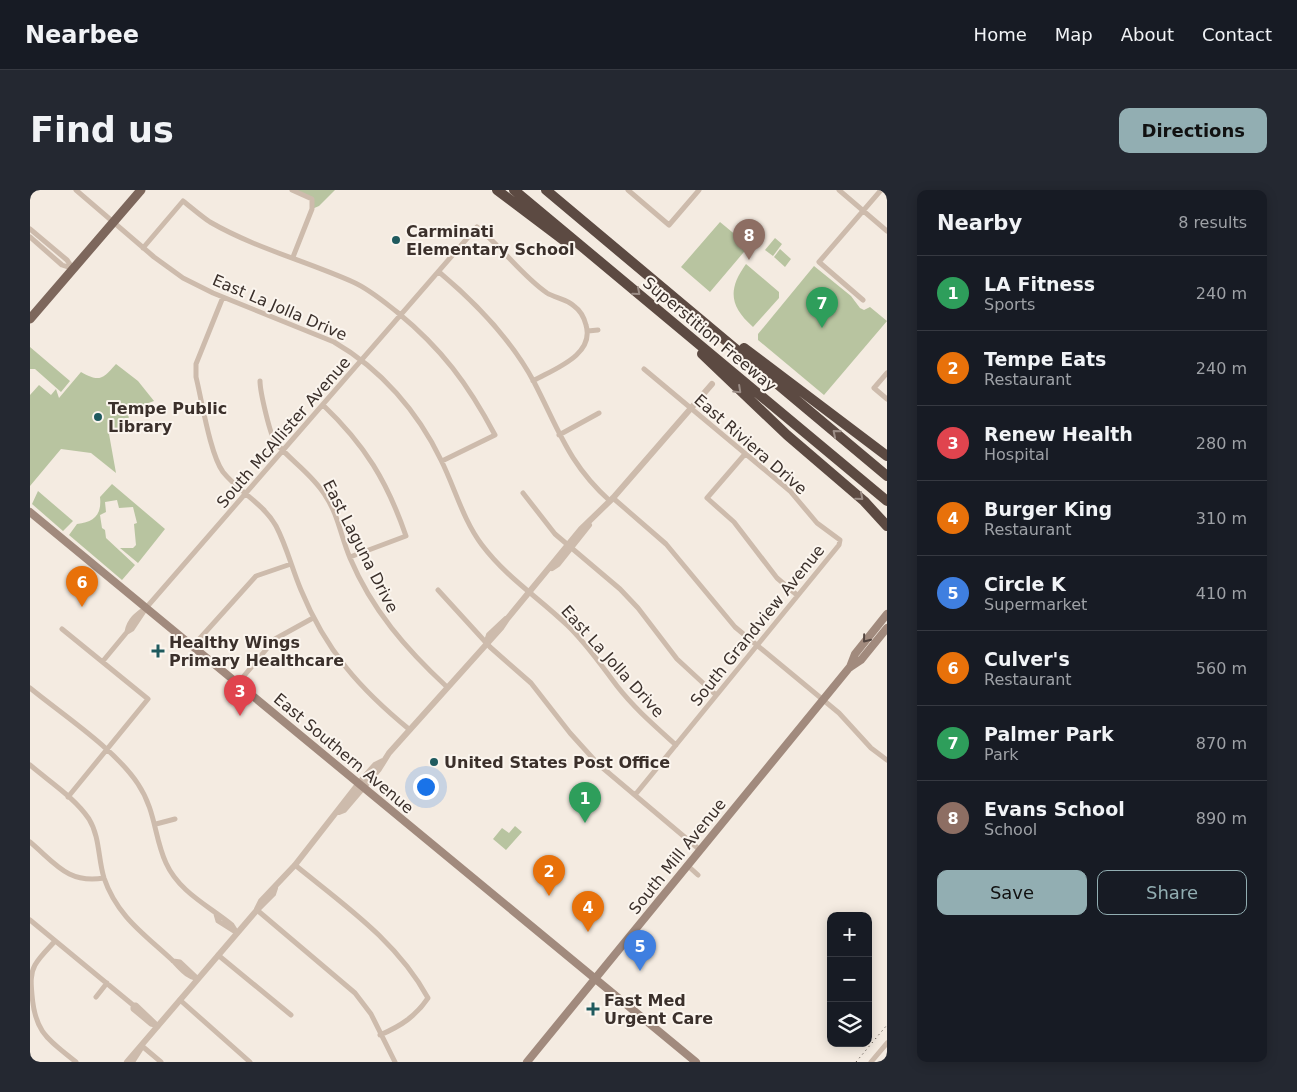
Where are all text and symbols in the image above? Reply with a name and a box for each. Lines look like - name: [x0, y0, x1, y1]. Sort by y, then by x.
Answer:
- text: Nearbee: [25, 21, 139, 49]
- text: Home: [974, 24, 1027, 45]
- text: Map: [1055, 24, 1093, 45]
- text: About: [1121, 24, 1174, 45]
- text: Contact: [1202, 24, 1272, 45]
- button: Directions: [1119, 108, 1267, 153]
- text: Find us: [30, 110, 174, 150]
- text: Nearby: [937, 211, 1022, 235]
- text: 8 results: [1178, 213, 1247, 232]
- pin: 8: [733, 219, 765, 260]
- place label: Carminati Elementary School: [406, 222, 574, 259]
- marker: Carminati Elementary School: [390, 234, 402, 246]
- street label: East La Jolla Drive: [210, 271, 350, 344]
- street label: Superstition Freeway: [639, 273, 780, 396]
- text: LA Fitness: [984, 273, 1095, 295]
- text: 1: [947, 284, 959, 303]
- text: 240 m: [1196, 284, 1247, 303]
- one-way arrow: [631, 286, 640, 295]
- pin: 7: [806, 287, 838, 328]
- text: Sports: [984, 295, 1035, 314]
- text: Tempe Eats: [984, 348, 1106, 370]
- street label: South McAllister Avenue: [213, 353, 354, 512]
- text: 2: [947, 359, 959, 378]
- text: 240 m: [1196, 359, 1247, 378]
- text: Restaurant: [984, 370, 1072, 389]
- one-way arrow: [732, 384, 741, 393]
- street label: East Riviera Drive: [690, 390, 811, 498]
- place label: Tempe Public Library: [108, 399, 227, 436]
- marker: Tempe Public Library: [92, 411, 104, 423]
- text: Renew Health: [984, 423, 1133, 445]
- one-way arrow: [833, 431, 842, 439]
- text: 3: [947, 434, 959, 453]
- text: 280 m: [1196, 434, 1247, 453]
- text: Hospital: [984, 445, 1049, 464]
- street label: East Laguna Drive: [319, 477, 402, 616]
- one-way arrow: [854, 492, 863, 501]
- text: Burger King: [984, 498, 1112, 520]
- text: 4: [947, 509, 959, 528]
- text: 310 m: [1196, 509, 1247, 528]
- text: Restaurant: [984, 520, 1072, 539]
- street label: South Grandview Avenue: [686, 541, 828, 710]
- pin: 6: [66, 566, 98, 607]
- text: Circle K: [984, 573, 1066, 595]
- text: 5: [947, 584, 959, 603]
- text: 410 m: [1196, 584, 1247, 603]
- text: Supermarket: [984, 595, 1087, 614]
- street label: East La Jolla Drive: [557, 601, 668, 721]
- place label: Healthy Wings Primary Healthcare: [169, 633, 344, 670]
- one-way arrow: [863, 634, 872, 643]
- marker: Healthy Wings Primary Healthcare: [151, 644, 165, 658]
- text: Culver's: [984, 648, 1070, 670]
- text: 6: [947, 659, 959, 678]
- text: 560 m: [1196, 659, 1247, 678]
- text: Restaurant: [984, 670, 1072, 689]
- pin: 3: [224, 675, 256, 716]
- street label: East Southern Avenue: [270, 689, 418, 818]
- text: Palmer Park: [984, 723, 1114, 745]
- text: 7: [947, 734, 959, 753]
- text: 870 m: [1196, 734, 1247, 753]
- text: Park: [984, 745, 1019, 764]
- place label: United States Post Office: [444, 753, 670, 772]
- marker: United States Post Office: [428, 756, 440, 768]
- your location: [413, 774, 439, 800]
- pin: 1: [569, 782, 601, 823]
- street label: South Mill Avenue: [625, 795, 730, 918]
- text: Evans School: [984, 798, 1125, 820]
- text: 8: [947, 809, 959, 828]
- text: 890 m: [1196, 809, 1247, 828]
- text: School: [984, 820, 1037, 839]
- pin: 2: [533, 855, 565, 896]
- button: Save: [937, 870, 1087, 915]
- button: Share: [1097, 870, 1247, 915]
- pin: 4: [572, 891, 604, 932]
- map controls: [827, 912, 872, 1047]
- button: +: [827, 912, 872, 957]
- pin: 5: [624, 930, 656, 971]
- button: −: [827, 957, 872, 1002]
- place label: Fast Med Urgent Care: [604, 991, 713, 1028]
- marker: Fast Med Urgent Care: [586, 1002, 600, 1016]
- button: layers: [827, 1002, 872, 1047]

